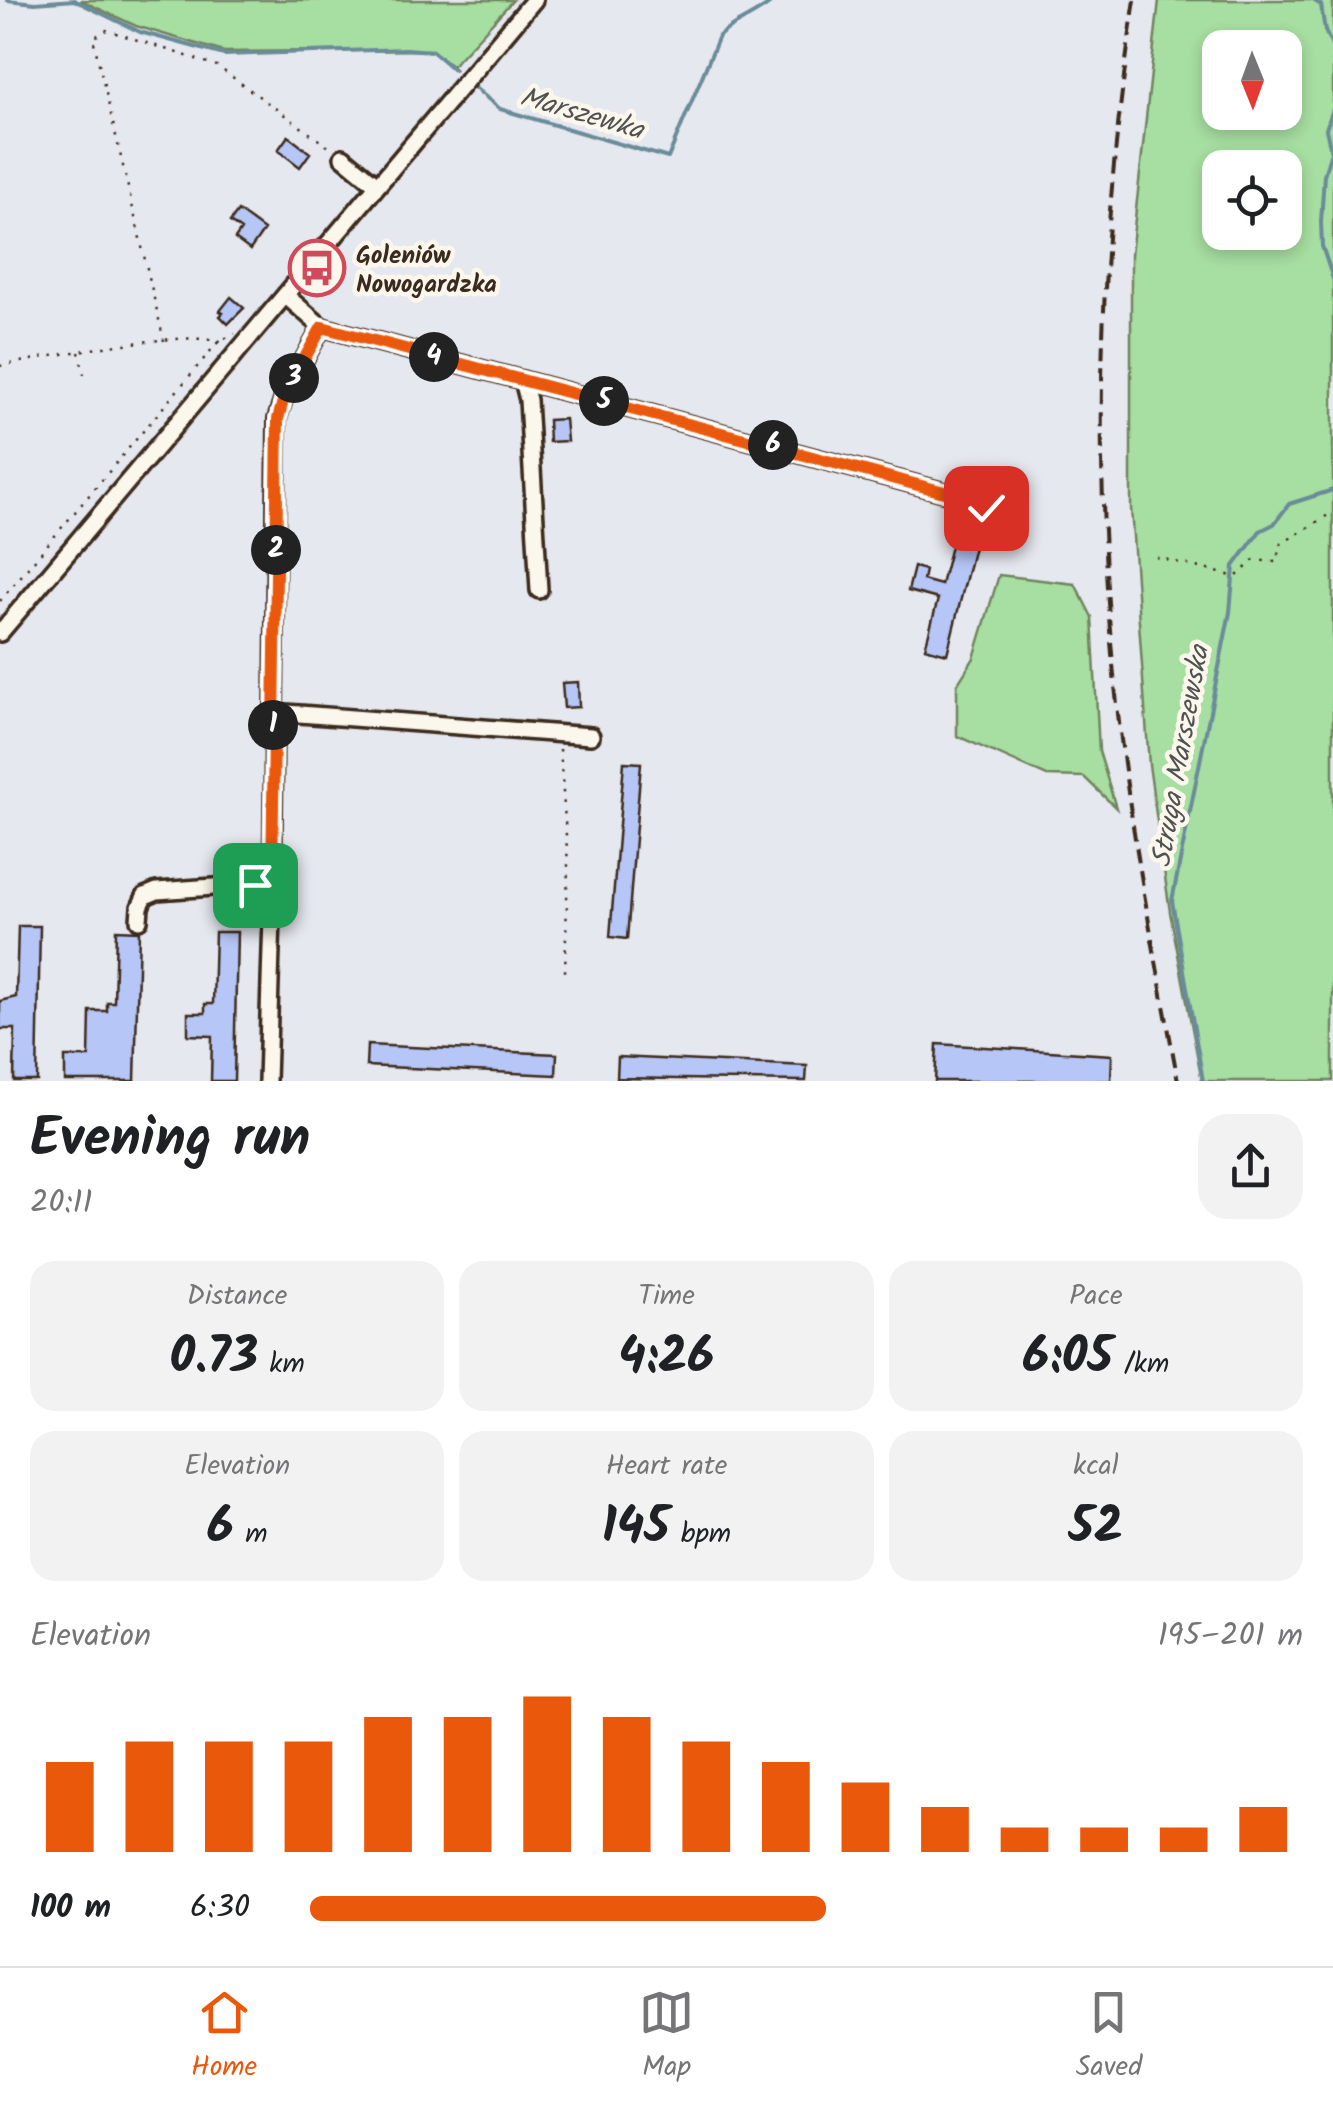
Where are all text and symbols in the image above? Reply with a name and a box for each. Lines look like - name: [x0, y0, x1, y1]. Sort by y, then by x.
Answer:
- north arrow: [1202, 30, 1302, 130]
- map controls: [1202, 30, 1302, 250]
- water label: Marszewka: [514, 75, 650, 154]
- button: locate: [1202, 150, 1302, 250]
- place label: Goleniów Nowogardzka: [356, 236, 497, 305]
- bus stop icon: Goleniów Nowogardzka: [287, 238, 347, 298]
- pin: 4: [409, 332, 459, 382]
- text: 4: [426, 334, 442, 379]
- pin: 3: [269, 353, 319, 403]
- text: 3: [286, 355, 302, 400]
- pin: 5: [579, 376, 629, 426]
- text: 5: [597, 378, 611, 423]
- pin: 6: [748, 420, 798, 470]
- text: 6: [765, 422, 781, 467]
- pin: [944, 466, 1029, 551]
- icon: check: [959, 481, 1014, 536]
- pin: 2: [251, 525, 301, 575]
- text: 2: [268, 527, 284, 572]
- water label: Struga Marszewska: [1140, 640, 1223, 871]
- pin: 1: [248, 700, 298, 750]
- text: 1: [269, 702, 277, 747]
- pin: [213, 843, 298, 928]
- icon: arrive: [228, 858, 283, 913]
- text: Evening run: [30, 1097, 310, 1184]
- button: share: [1198, 1114, 1303, 1219]
- text: 20:11: [30, 1178, 93, 1229]
- text: Distance: [187, 1274, 287, 1319]
- text: Time: [638, 1274, 695, 1319]
- text: Pace: [1069, 1274, 1123, 1319]
- text: 0.73: [170, 1319, 258, 1399]
- text: 4:26: [619, 1319, 714, 1399]
- text: 6:05: [1022, 1319, 1113, 1399]
- text: km: [258, 1342, 305, 1387]
- text: /km: [1113, 1342, 1169, 1387]
- text: Elevation: [184, 1444, 290, 1489]
- text: Heart rate: [606, 1444, 727, 1489]
- text: kcal: [1073, 1444, 1119, 1489]
- text: 6: [207, 1489, 234, 1569]
- text: 145: [602, 1489, 670, 1569]
- text: 52: [1069, 1489, 1123, 1569]
- text: m: [234, 1512, 267, 1557]
- text: bpm: [670, 1512, 731, 1557]
- text: Elevation: [30, 1611, 151, 1662]
- text: 195–201 m: [1158, 1611, 1303, 1662]
- text: 100 m: [30, 1883, 111, 1934]
- text: 6:30: [190, 1883, 250, 1934]
- tab: Home: [191, 1985, 257, 2090]
- tab: Map: [639, 1985, 694, 2090]
- tab: Saved: [1076, 1985, 1142, 2090]

